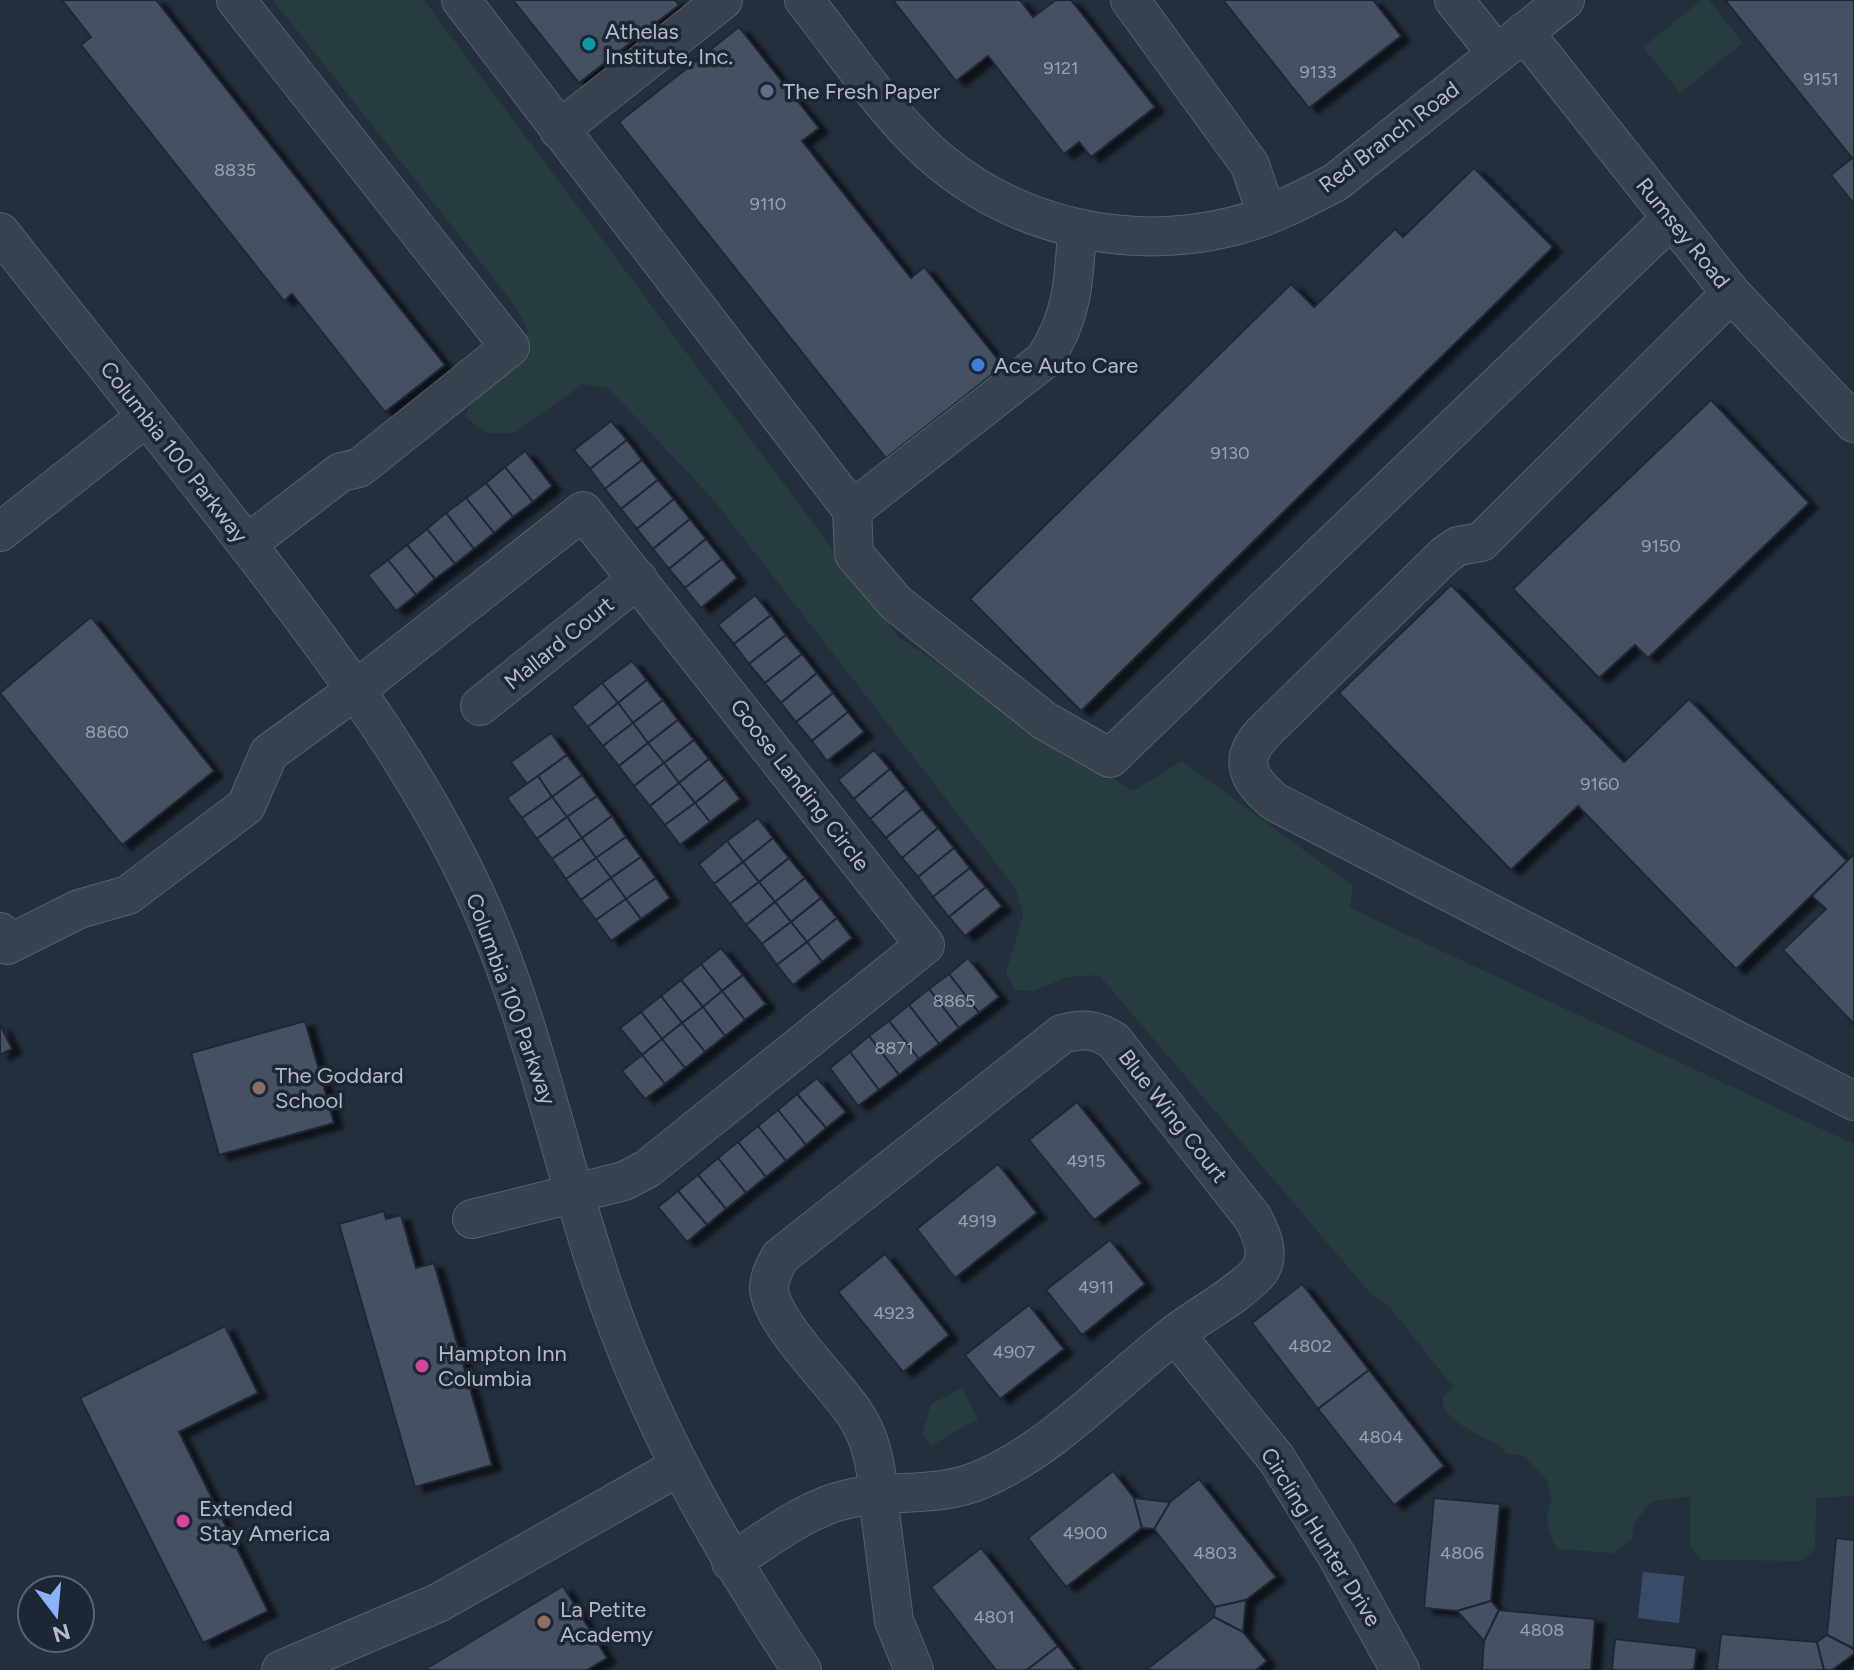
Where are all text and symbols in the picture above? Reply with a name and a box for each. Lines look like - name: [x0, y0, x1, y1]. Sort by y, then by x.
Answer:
- place label: Athelas Institute, Inc.: [605, 18, 733, 70]
- marker: Athelas Institute, Inc.: [580, 35, 598, 53]
- house number: 9121: [1043, 57, 1079, 79]
- house number: 9133: [1299, 61, 1337, 83]
- house number: 9151: [1803, 68, 1839, 90]
- street label: Red Branch Road: [1313, 75, 1465, 199]
- place label: The Fresh Paper: [783, 78, 941, 105]
- marker: The Fresh Paper: [758, 82, 776, 100]
- house number: 8835: [214, 159, 256, 181]
- street label: Rumsey Road: [1630, 172, 1736, 294]
- house number: 9110: [750, 193, 786, 215]
- place label: Ace Auto Care: [994, 352, 1138, 379]
- street label: Columbia 100 Parkway: [95, 356, 254, 549]
- marker: Ace Auto Care: [969, 356, 987, 374]
- house number: 9130: [1211, 442, 1249, 464]
- house number: 9150: [1641, 535, 1681, 557]
- street label: Mallard Court: [499, 591, 619, 695]
- street label: Goose Landing Circle: [725, 694, 875, 876]
- house number: 8860: [85, 721, 129, 743]
- house number: 9160: [1580, 773, 1620, 795]
- street label: Columbia 100 Parkway: [460, 889, 562, 1109]
- house number: 8865: [933, 990, 975, 1012]
- house number: 8871: [874, 1037, 914, 1059]
- street label: Blue Wing Court: [1113, 1044, 1233, 1188]
- place label: The Goddard School: [275, 1062, 404, 1114]
- marker: The Goddard School: [250, 1079, 268, 1097]
- house number: 4915: [1066, 1150, 1106, 1172]
- house number: 4919: [958, 1210, 997, 1232]
- house number: 4911: [1078, 1276, 1114, 1298]
- house number: 4923: [873, 1302, 915, 1324]
- house number: 4802: [1288, 1335, 1332, 1357]
- place label: Hampton Inn Columbia: [438, 1340, 567, 1392]
- house number: 4907: [993, 1341, 1036, 1363]
- marker: Hampton Inn Columbia: [413, 1357, 431, 1375]
- house number: 4804: [1359, 1426, 1403, 1448]
- street label: Circling Hunter Drive: [1255, 1443, 1387, 1631]
- place label: Extended Stay America: [199, 1495, 330, 1547]
- marker: Extended Stay America: [174, 1512, 192, 1530]
- house number: 4900: [1063, 1522, 1107, 1544]
- house number: 4803: [1193, 1542, 1237, 1564]
- house number: 4806: [1440, 1542, 1484, 1564]
- north arrow: [16, 1574, 96, 1654]
- place label: La Petite Academy: [560, 1596, 653, 1648]
- house number: 4801: [973, 1606, 1015, 1628]
- marker: La Petite Academy: [535, 1613, 553, 1631]
- text: N: [49, 1617, 73, 1648]
- house number: 4808: [1520, 1619, 1564, 1641]

